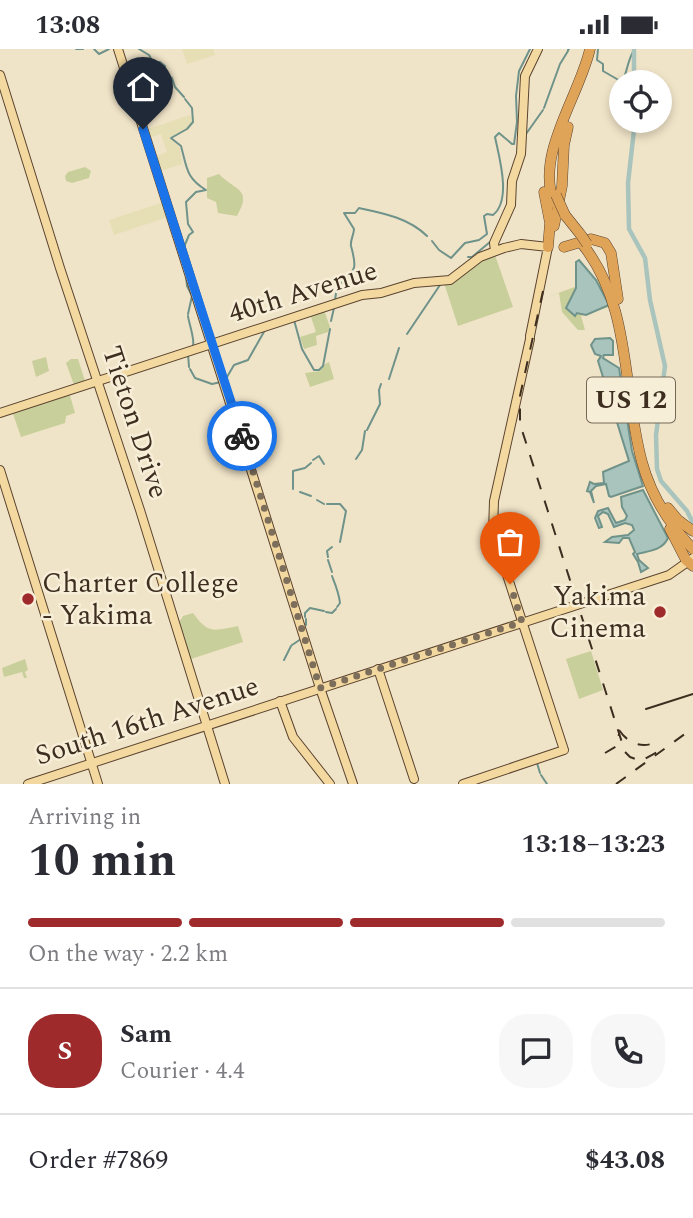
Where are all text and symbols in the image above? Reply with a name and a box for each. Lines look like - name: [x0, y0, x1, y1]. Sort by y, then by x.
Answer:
- text: 13:08: [35, 5, 100, 45]
- pin: [113, 57, 173, 129]
- icon: home: [124, 68, 162, 106]
- map controls: [609, 70, 672, 133]
- button: locate: [609, 70, 672, 133]
- street label: 40th Avenue: [223, 249, 383, 335]
- street label: Tieton Drive: [90, 340, 180, 504]
- road number: US 12: [587, 377, 675, 423]
- courier: [207, 401, 277, 471]
- icon: bike: [223, 417, 261, 455]
- pin: [480, 512, 540, 584]
- icon: bag: [491, 523, 529, 561]
- place label: Charter College - Yakima: [42, 562, 239, 637]
- place label: Yakima Cinema: [549, 575, 646, 650]
- marker: Charter College - Yakima: [20, 591, 36, 607]
- marker: Yakima Cinema: [652, 604, 668, 620]
- street label: South 16th Avenue: [30, 665, 264, 777]
- text: Arriving in: [28, 800, 141, 835]
- text: 13:18–13:23: [521, 824, 665, 864]
- text: 10 min: [28, 826, 176, 896]
- text: On the way · 2.2 km: [28, 937, 228, 972]
- text: Sam: [120, 1014, 172, 1054]
- button: chat: [499, 1014, 573, 1088]
- button: phone: [591, 1014, 665, 1088]
- text: S: [58, 1031, 72, 1071]
- text: Courier · 4.4: [120, 1054, 245, 1089]
- text: Order #7869: [28, 1140, 168, 1180]
- text: $43.08: [585, 1140, 665, 1180]

